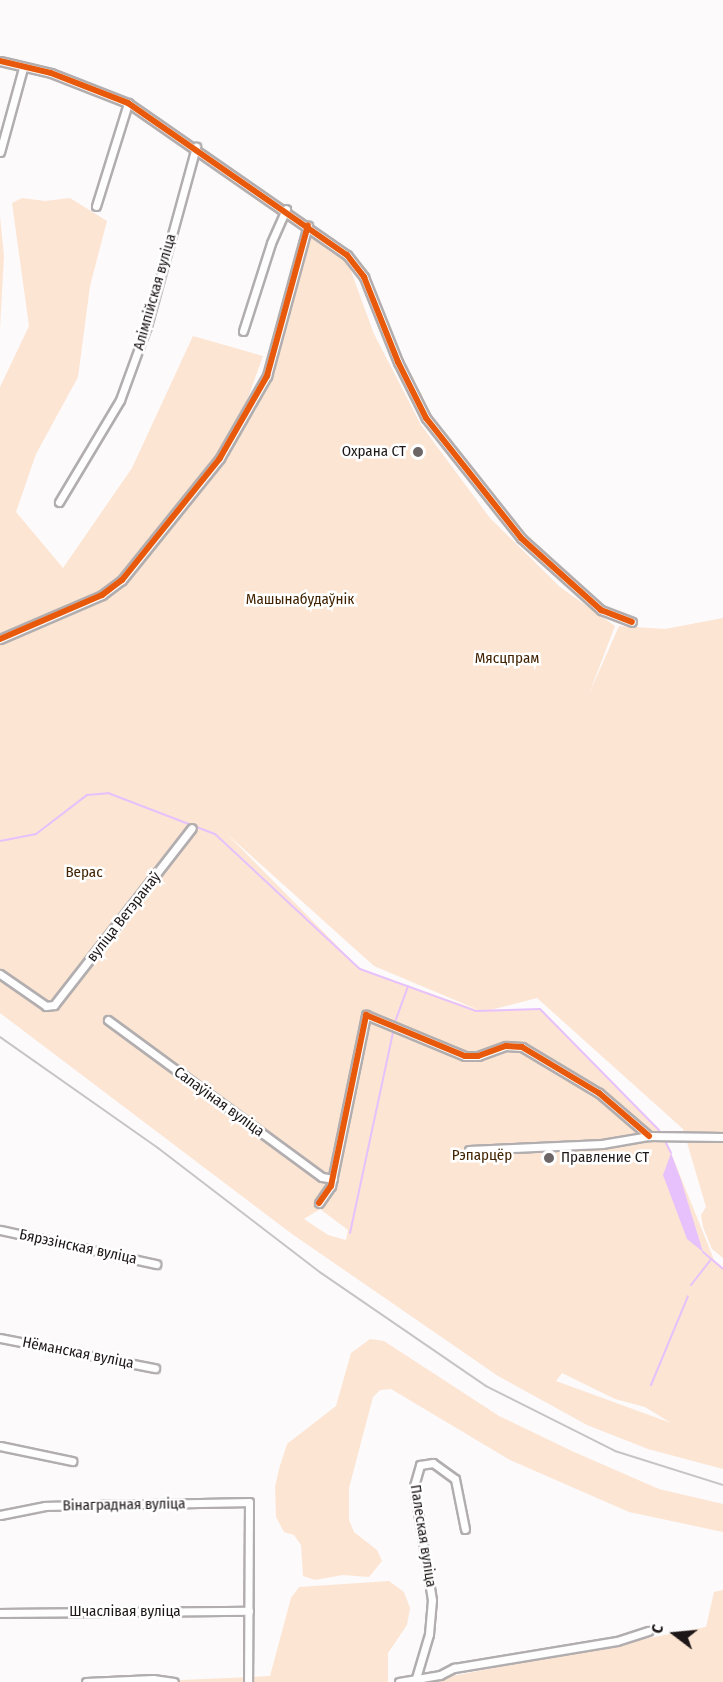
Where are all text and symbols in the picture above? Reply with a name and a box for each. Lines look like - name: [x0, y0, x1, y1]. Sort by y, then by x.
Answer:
- street label: Алімпійская вуліца: [130, 232, 180, 352]
- place label: Охрана СТ: [342, 443, 406, 461]
- marker: Охрана СТ: [411, 445, 425, 459]
- park label: Машынабудаўнік: [246, 591, 354, 609]
- park label: Мясцпрам: [475, 650, 539, 668]
- park label: Верас: [65, 864, 103, 882]
- street label: вуліца Ветэранаў: [83, 868, 165, 966]
- street label: Салаўіная вуліца: [170, 1063, 268, 1141]
- park label: Рэпарцёр: [452, 1147, 512, 1165]
- place label: Правление СТ: [561, 1149, 649, 1167]
- marker: Правление СТ: [542, 1151, 556, 1165]
- street label: Бярэзінская вуліца: [18, 1226, 138, 1268]
- street label: Нёманская вуліца: [21, 1333, 135, 1373]
- street label: Палеская вуліца: [406, 1483, 440, 1589]
- street label: Вінаградная вуліца: [62, 1495, 186, 1515]
- street label: Шчаслівая вуліца: [69, 1603, 181, 1621]
- north arrow: [645, 1604, 705, 1664]
- text: С: [647, 1622, 668, 1636]

